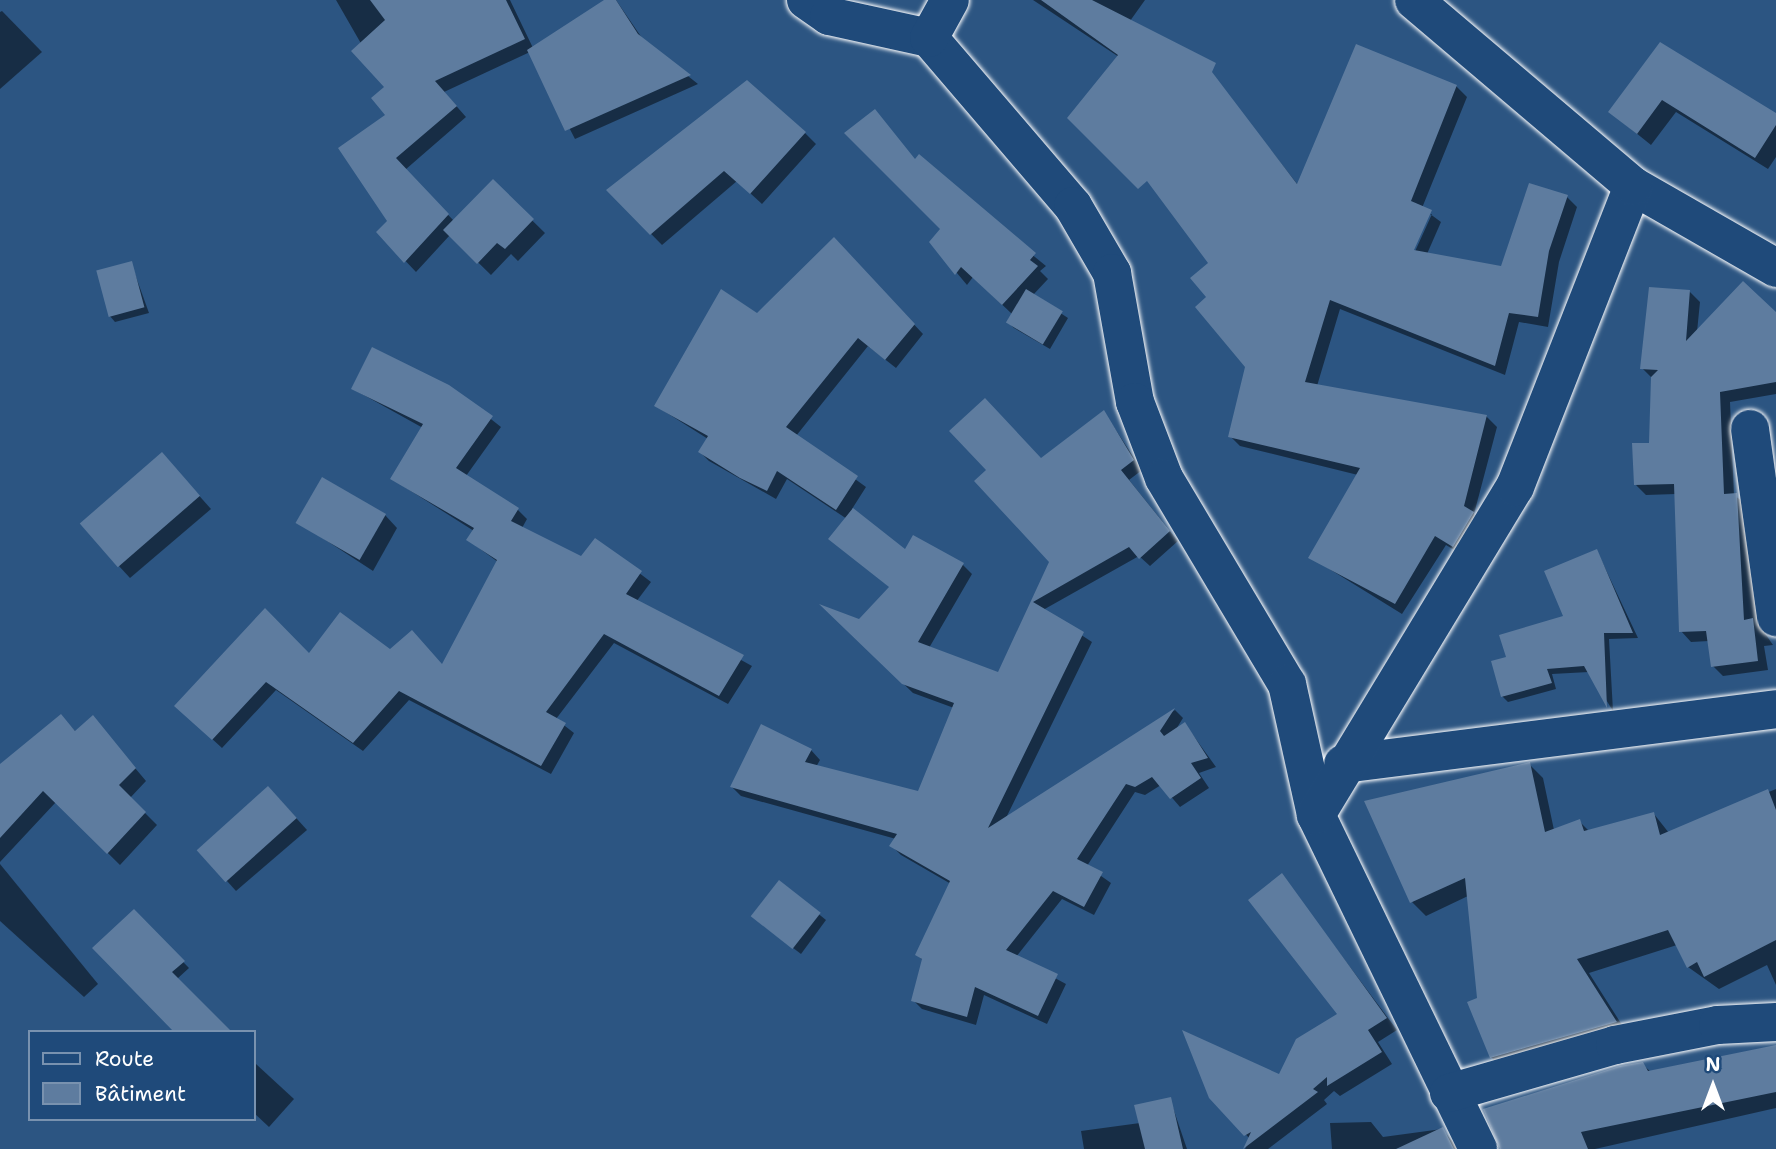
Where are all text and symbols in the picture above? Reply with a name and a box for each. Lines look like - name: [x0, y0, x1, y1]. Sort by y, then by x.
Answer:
- legend: [28, 1030, 256, 1121]
- text: Route: [95, 1045, 154, 1073]
- north arrow: [1678, 1051, 1748, 1121]
- text: N: [1705, 1052, 1721, 1077]
- text: Bâtiment: [95, 1080, 186, 1108]

